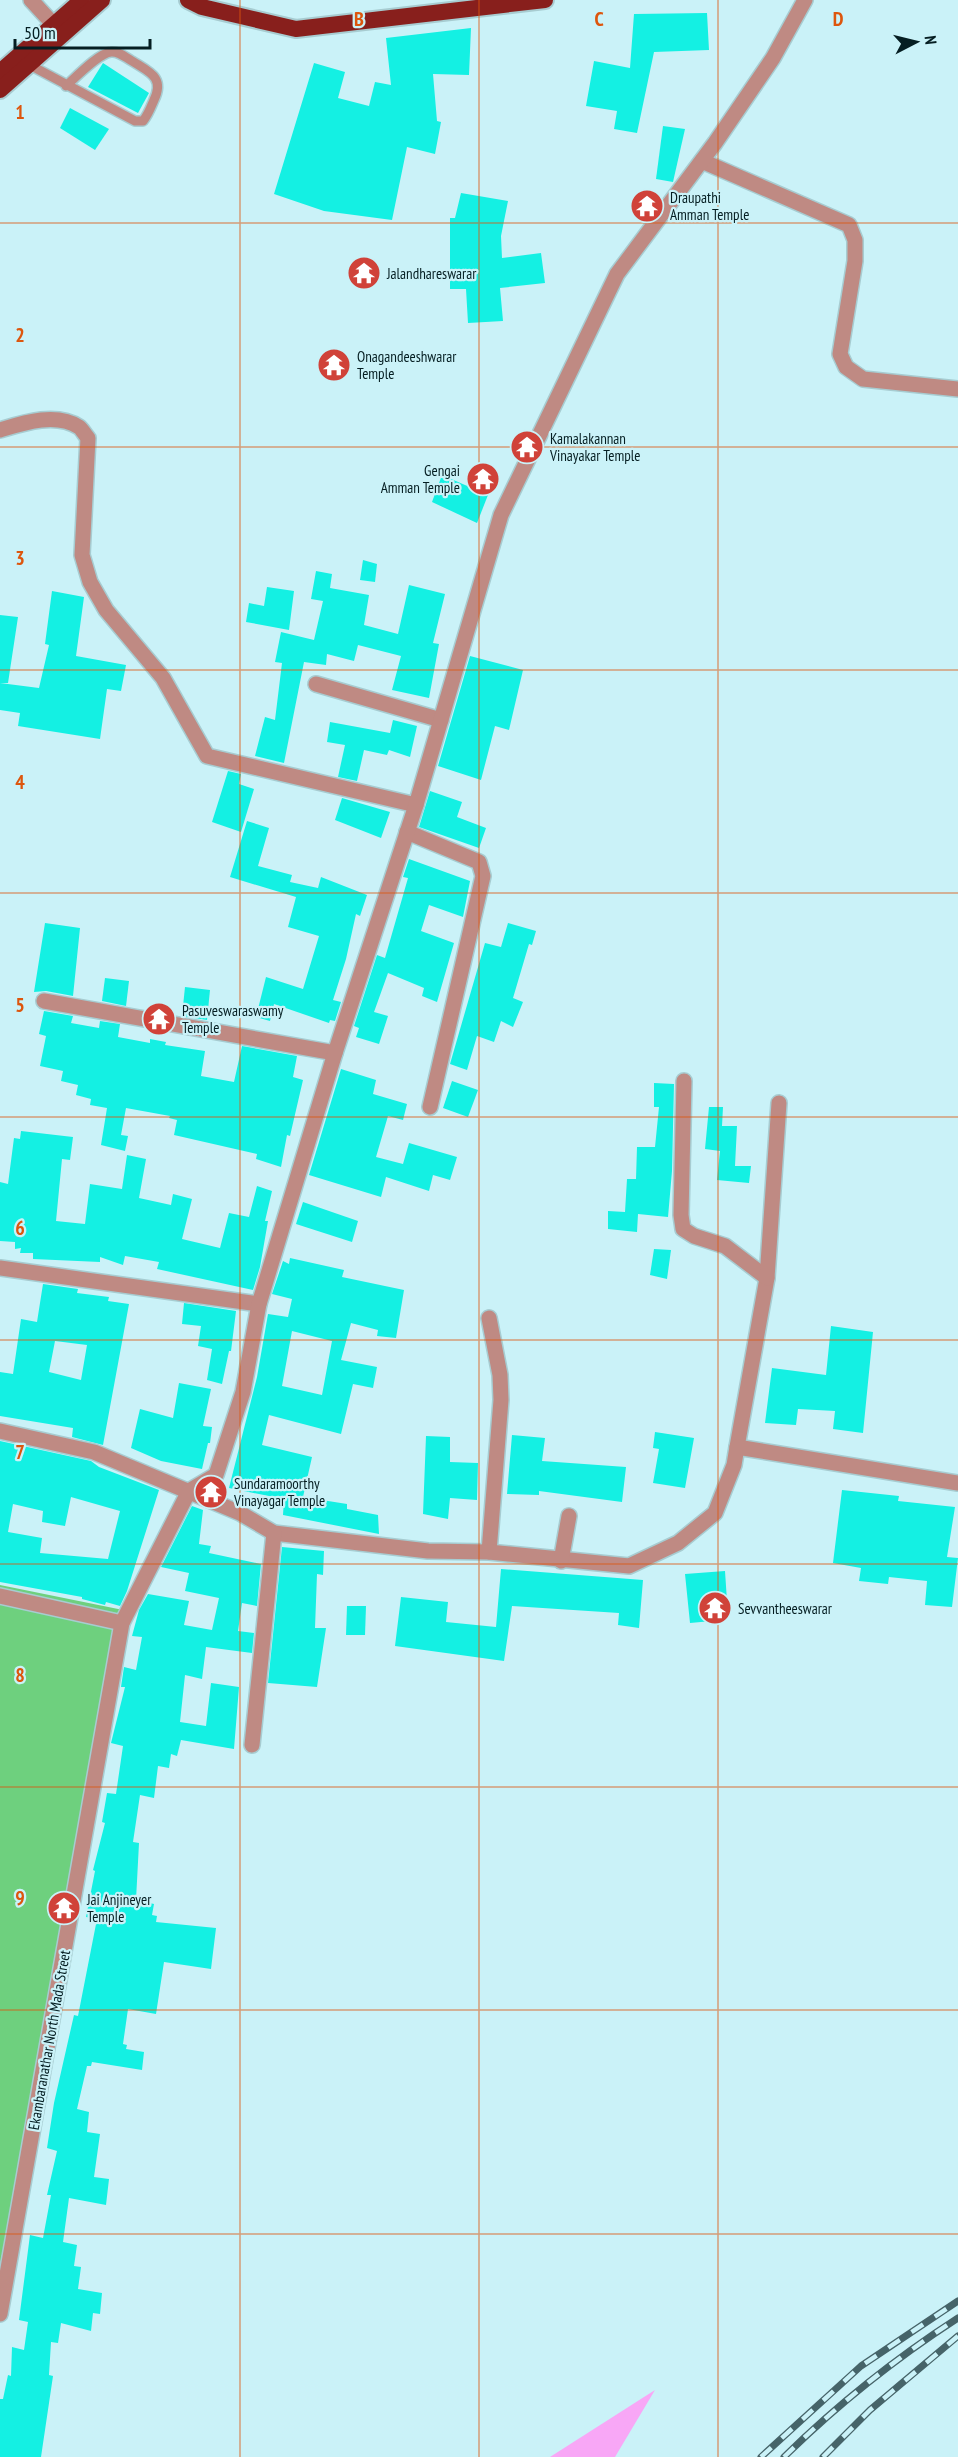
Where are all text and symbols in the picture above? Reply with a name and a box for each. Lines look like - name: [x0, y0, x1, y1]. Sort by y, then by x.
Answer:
- text: B: [354, 6, 364, 32]
- text: C: [594, 6, 604, 32]
- text: D: [833, 6, 844, 32]
- scale bar: [15, 12, 150, 50]
- north arrow: [886, 12, 946, 72]
- text: 50 m: [24, 21, 56, 44]
- text: N: [920, 35, 941, 46]
- text: 1: [15, 99, 25, 125]
- temple icon: Draupathi Amman Temple: [629, 188, 665, 224]
- place label: Draupathi Amman Temple: [670, 188, 749, 224]
- temple icon: Jalandhareswarar: [346, 255, 382, 291]
- place label: Jalandhareswarar: [386, 264, 477, 283]
- text: 2: [15, 322, 25, 348]
- temple icon: Onagandeeshwarar Temple: [316, 347, 352, 383]
- place label: Onagandeeshwarar Temple: [357, 347, 457, 383]
- temple icon: Kamalakannan Vinayakar Temple: [509, 429, 545, 465]
- place label: Kamalakannan Vinayakar Temple: [549, 429, 640, 465]
- place label: Gengai Amman Temple: [381, 461, 460, 497]
- temple icon: Gengai Amman Temple: [465, 461, 501, 497]
- text: 3: [15, 545, 25, 571]
- text: 4: [15, 769, 25, 795]
- text: 5: [15, 992, 25, 1018]
- temple icon: Pasuveswaraswamy Temple: [141, 1001, 177, 1037]
- place label: Pasuveswaraswamy Temple: [182, 1001, 284, 1037]
- text: 6: [15, 1215, 25, 1241]
- text: 7: [15, 1439, 25, 1465]
- temple icon: Sundaramoorthy Vinayagar Temple: [193, 1474, 229, 1510]
- place label: Sundaramoorthy Vinayagar Temple: [233, 1474, 325, 1510]
- temple icon: Sevvantheeswarar: [697, 1590, 733, 1626]
- place label: Sevvantheeswarar: [738, 1599, 833, 1618]
- text: 8: [15, 1662, 25, 1688]
- text: 9: [15, 1885, 25, 1911]
- temple icon: Jai Anjineyer Temple: [46, 1890, 82, 1926]
- place label: Jai Anjineyer Temple: [86, 1890, 152, 1926]
- street label: Ekambaranathar North Mada Street: [24, 1949, 74, 2131]

